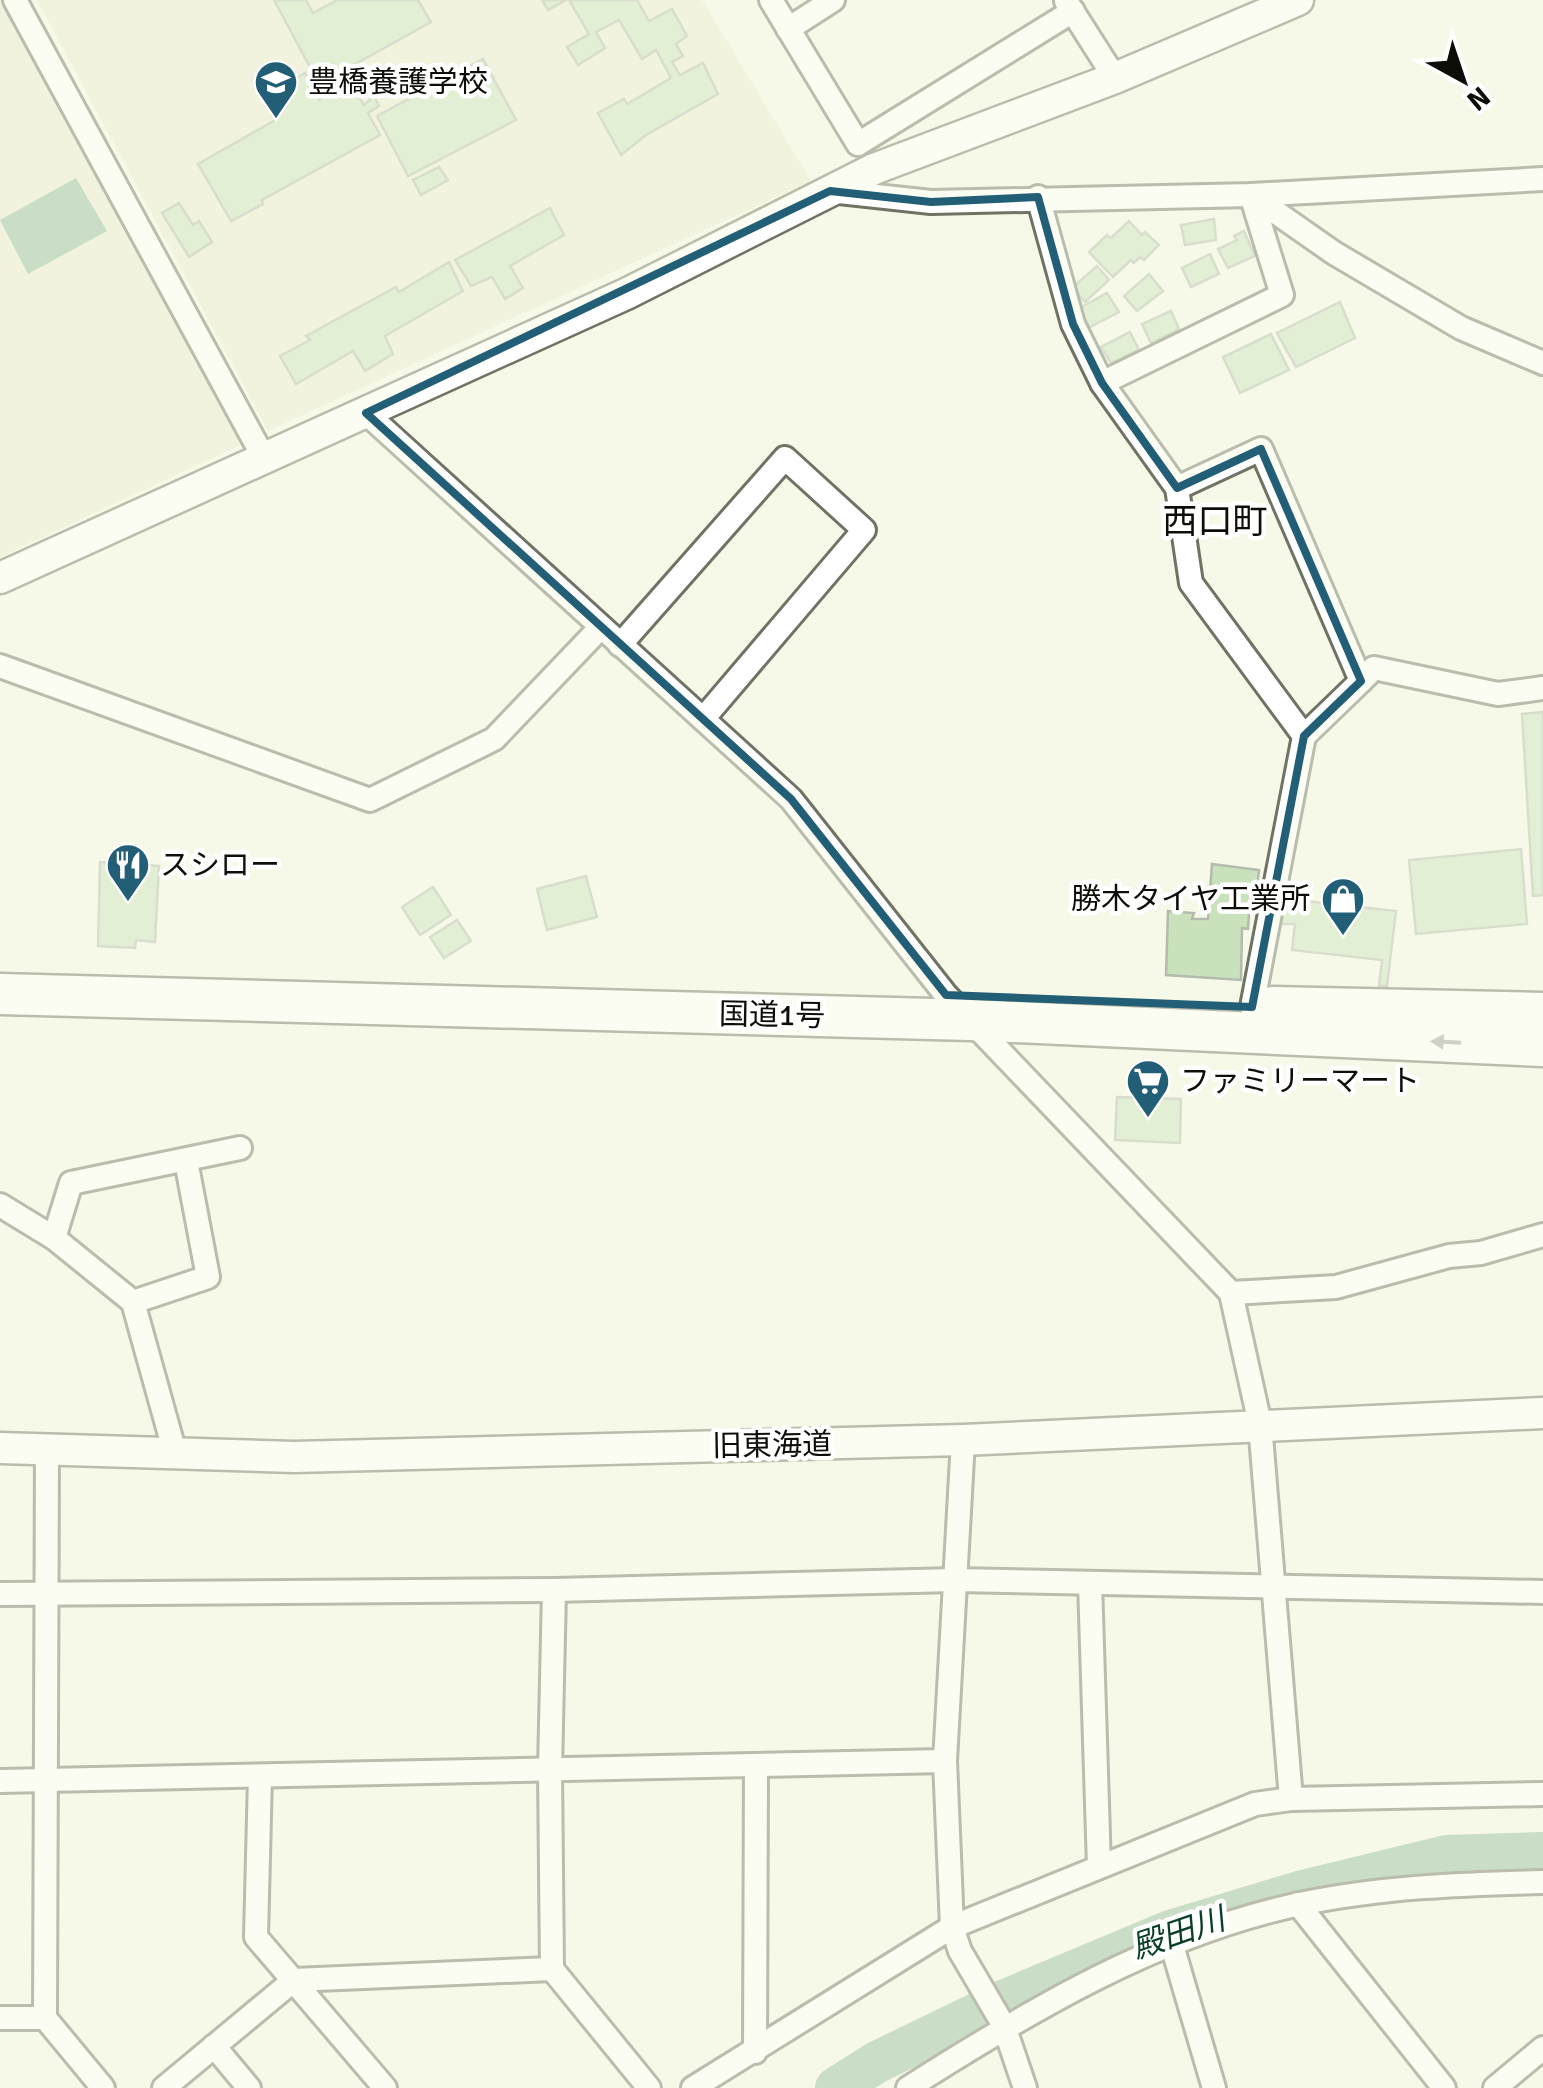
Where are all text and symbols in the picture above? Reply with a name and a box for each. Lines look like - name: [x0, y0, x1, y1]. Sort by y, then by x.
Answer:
- north arrow: [1413, 30, 1513, 130]
- school or university icon: 豊橋養護学校: [253, 59, 299, 120]
- place label: 豊橋養護学校: [308, 64, 488, 101]
- text: N: [1460, 79, 1497, 118]
- district label: 西口町: [1162, 500, 1268, 543]
- restaurant icon: スシロー: [105, 842, 151, 903]
- place label: スシロー: [160, 847, 280, 884]
- shop icon: 勝木タイヤ工業所: [1320, 876, 1366, 937]
- place label: 勝木タイヤ工業所: [1071, 881, 1310, 918]
- street label: 国道1号: [719, 996, 825, 1035]
- one-way arrow: [1429, 1034, 1461, 1050]
- supermarket icon: ファミリーマート: [1125, 1058, 1171, 1119]
- place label: ファミリーマート: [1180, 1063, 1420, 1100]
- street label: 旧東海道: [712, 1426, 832, 1465]
- water label: 殿田川: [1126, 1898, 1233, 1968]

